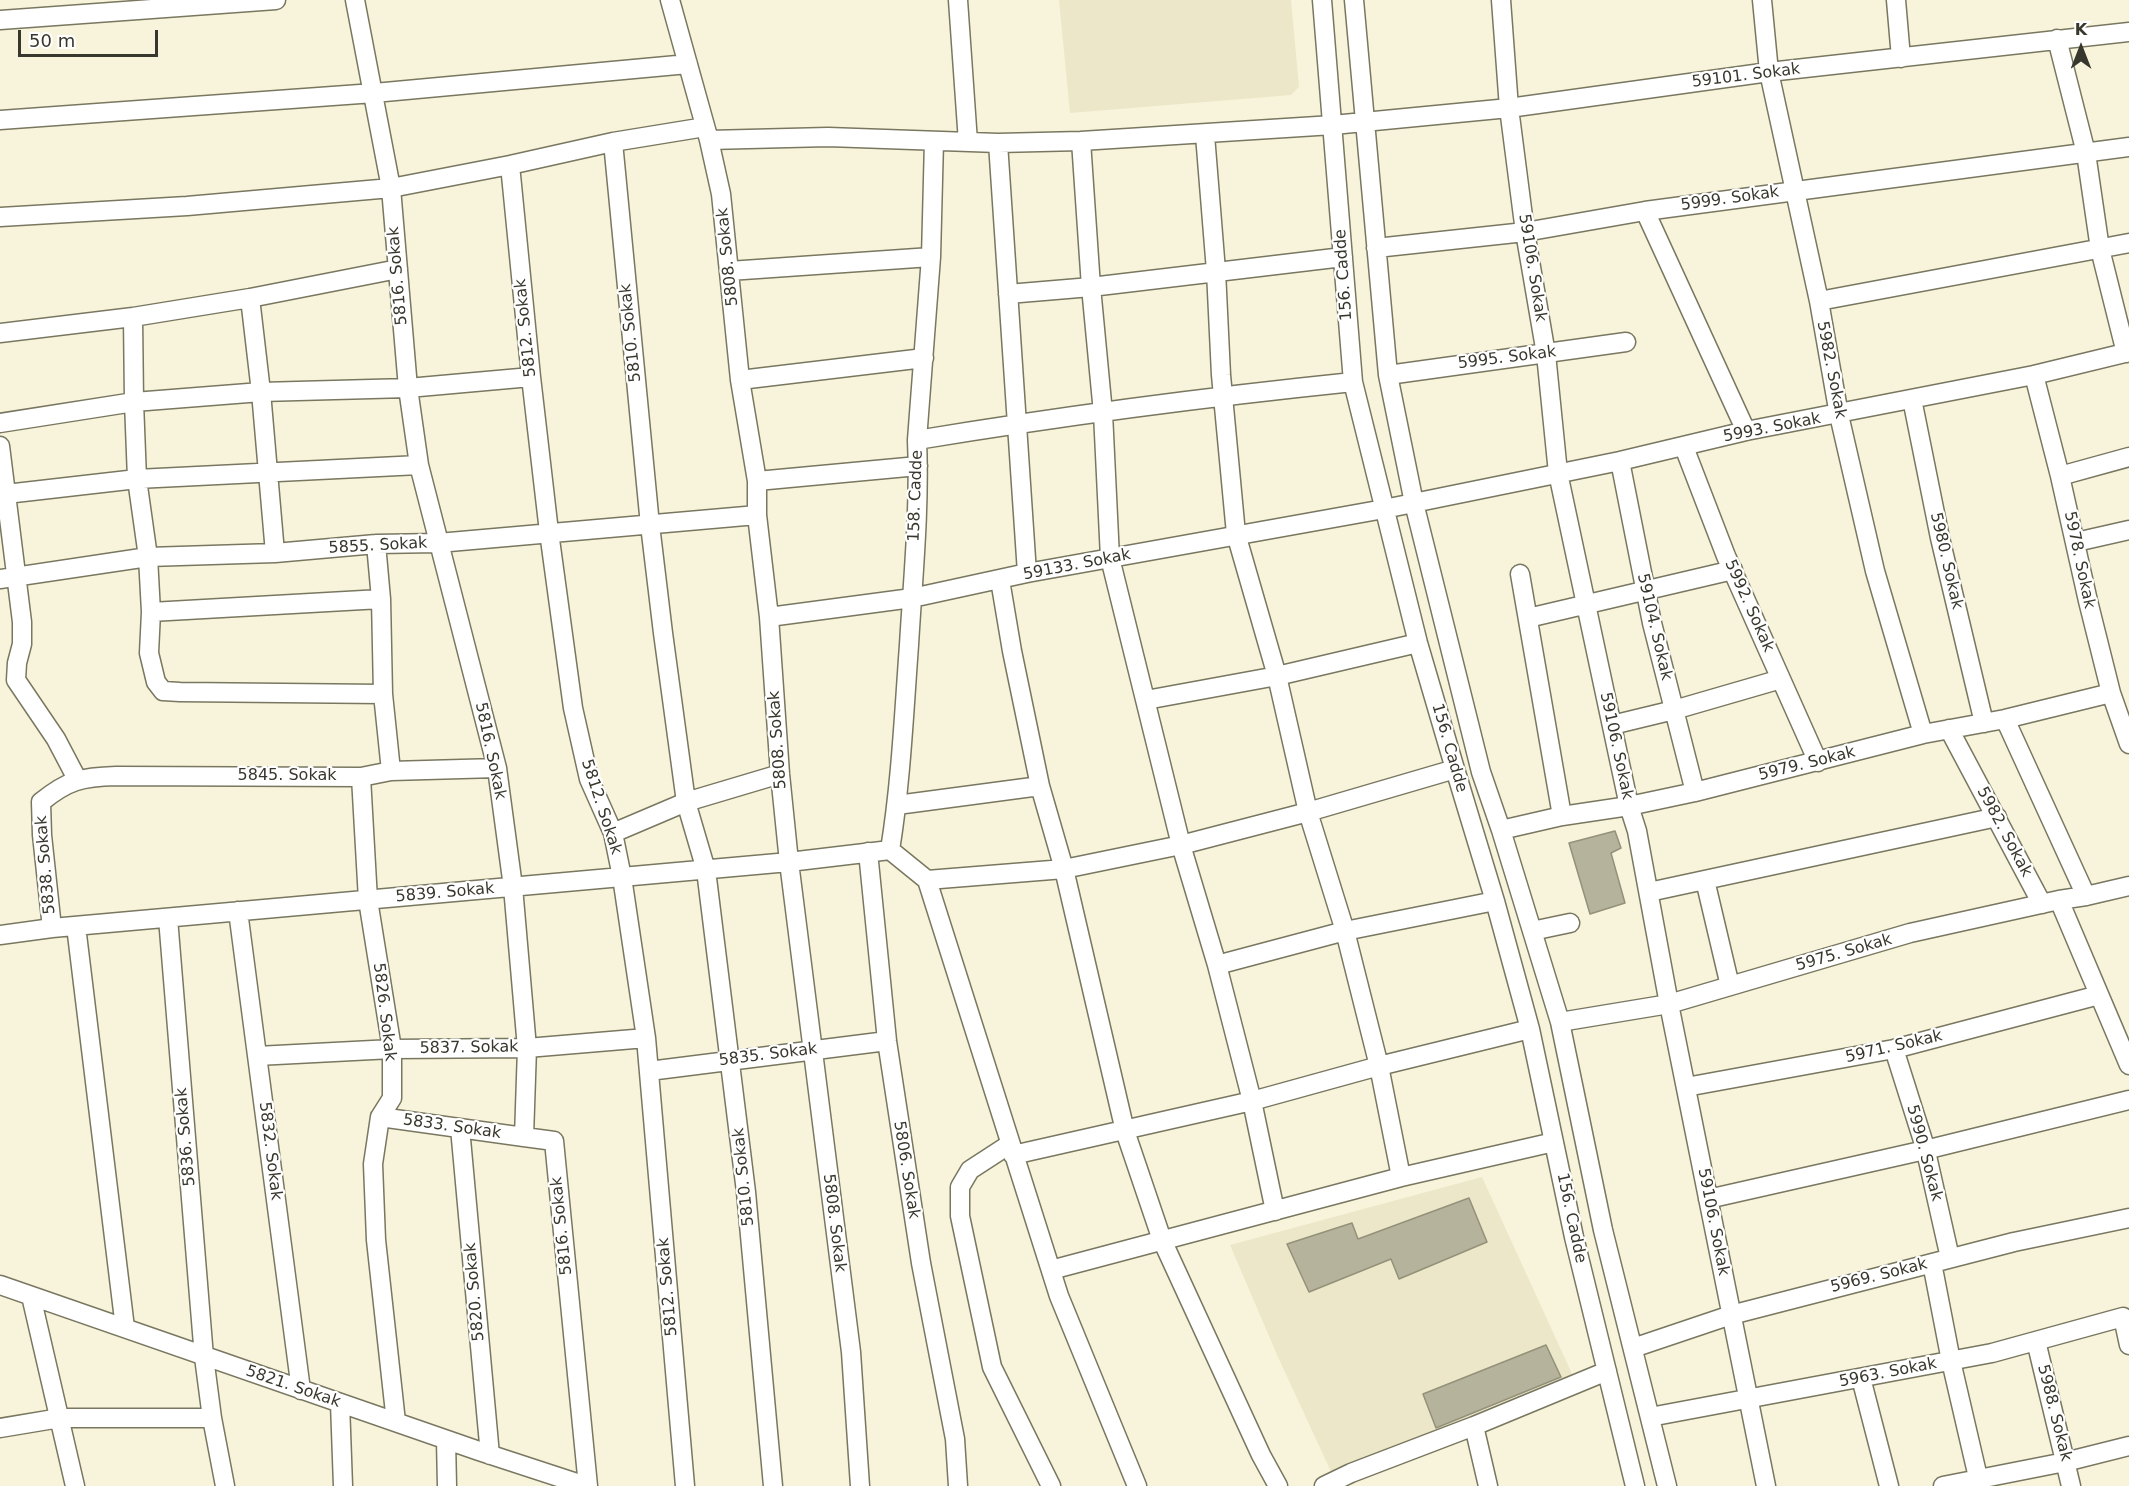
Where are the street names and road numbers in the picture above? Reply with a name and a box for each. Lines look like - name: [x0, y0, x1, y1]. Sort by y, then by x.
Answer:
- street label: 59101. Sokak: [1691, 60, 1801, 92]
- street label: 5999. Sokak: [1680, 183, 1780, 215]
- street label: 5808. Sokak: [713, 207, 743, 307]
- street label: 59106. Sokak: [1514, 213, 1550, 323]
- street label: 5816. Sokak: [384, 226, 412, 326]
- street label: 156. Cadde: [1331, 229, 1357, 321]
- street label: 5812. Sokak: [511, 278, 541, 378]
- street label: 5810. Sokak: [616, 283, 646, 383]
- street label: 5982. Sokak: [1812, 320, 1850, 420]
- street label: 5995. Sokak: [1457, 342, 1557, 374]
- street label: 5993. Sokak: [1722, 409, 1822, 447]
- street label: 158. Cadde: [905, 450, 927, 542]
- street label: 5978. Sokak: [2059, 510, 2099, 610]
- street label: 5980. Sokak: [1926, 511, 1966, 611]
- street label: 5855. Sokak: [328, 534, 428, 558]
- street label: 59133. Sokak: [1022, 545, 1132, 585]
- street label: 5992. Sokak: [1720, 557, 1778, 655]
- street label: 59104. Sokak: [1632, 572, 1676, 682]
- street label: 5808. Sokak: [765, 690, 791, 790]
- street label: 59106. Sokak: [1595, 691, 1637, 801]
- street label: 5816. Sokak: [470, 701, 510, 801]
- street label: 156. Cadde: [1427, 701, 1471, 795]
- street label: 5979. Sokak: [1757, 743, 1857, 785]
- street label: 5812. Sokak: [577, 757, 625, 857]
- street label: 5845. Sokak: [238, 766, 336, 786]
- street label: 5982. Sokak: [1972, 784, 2036, 880]
- street label: 5838. Sokak: [32, 815, 60, 915]
- street label: 5839. Sokak: [395, 879, 495, 907]
- street label: 5975. Sokak: [1794, 930, 1894, 976]
- street label: 5826. Sokak: [368, 962, 400, 1062]
- street label: 5971. Sokak: [1844, 1027, 1944, 1067]
- street label: 5837. Sokak: [419, 1038, 519, 1058]
- street label: 5835. Sokak: [718, 1039, 818, 1071]
- street label: 5836. Sokak: [172, 1087, 200, 1187]
- street label: 5832. Sokak: [254, 1101, 286, 1201]
- street label: 5990. Sokak: [1902, 1103, 1946, 1203]
- street label: 5833. Sokak: [402, 1111, 502, 1143]
- street label: 5806. Sokak: [889, 1120, 923, 1220]
- street label: 5810. Sokak: [729, 1127, 759, 1227]
- street label: 59106. Sokak: [1693, 1167, 1733, 1277]
- street label: 156. Cadde: [1552, 1171, 1590, 1265]
- street label: 5808. Sokak: [818, 1173, 850, 1273]
- street label: 5816. Sokak: [547, 1176, 577, 1276]
- street label: 5812. Sokak: [654, 1237, 682, 1337]
- street label: 5820. Sokak: [461, 1242, 489, 1342]
- street label: 5969. Sokak: [1829, 1255, 1929, 1297]
- street label: 5963. Sokak: [1838, 1354, 1938, 1392]
- street label: 5821. Sokak: [243, 1362, 343, 1412]
- street label: 5988. Sokak: [2033, 1363, 2075, 1463]

